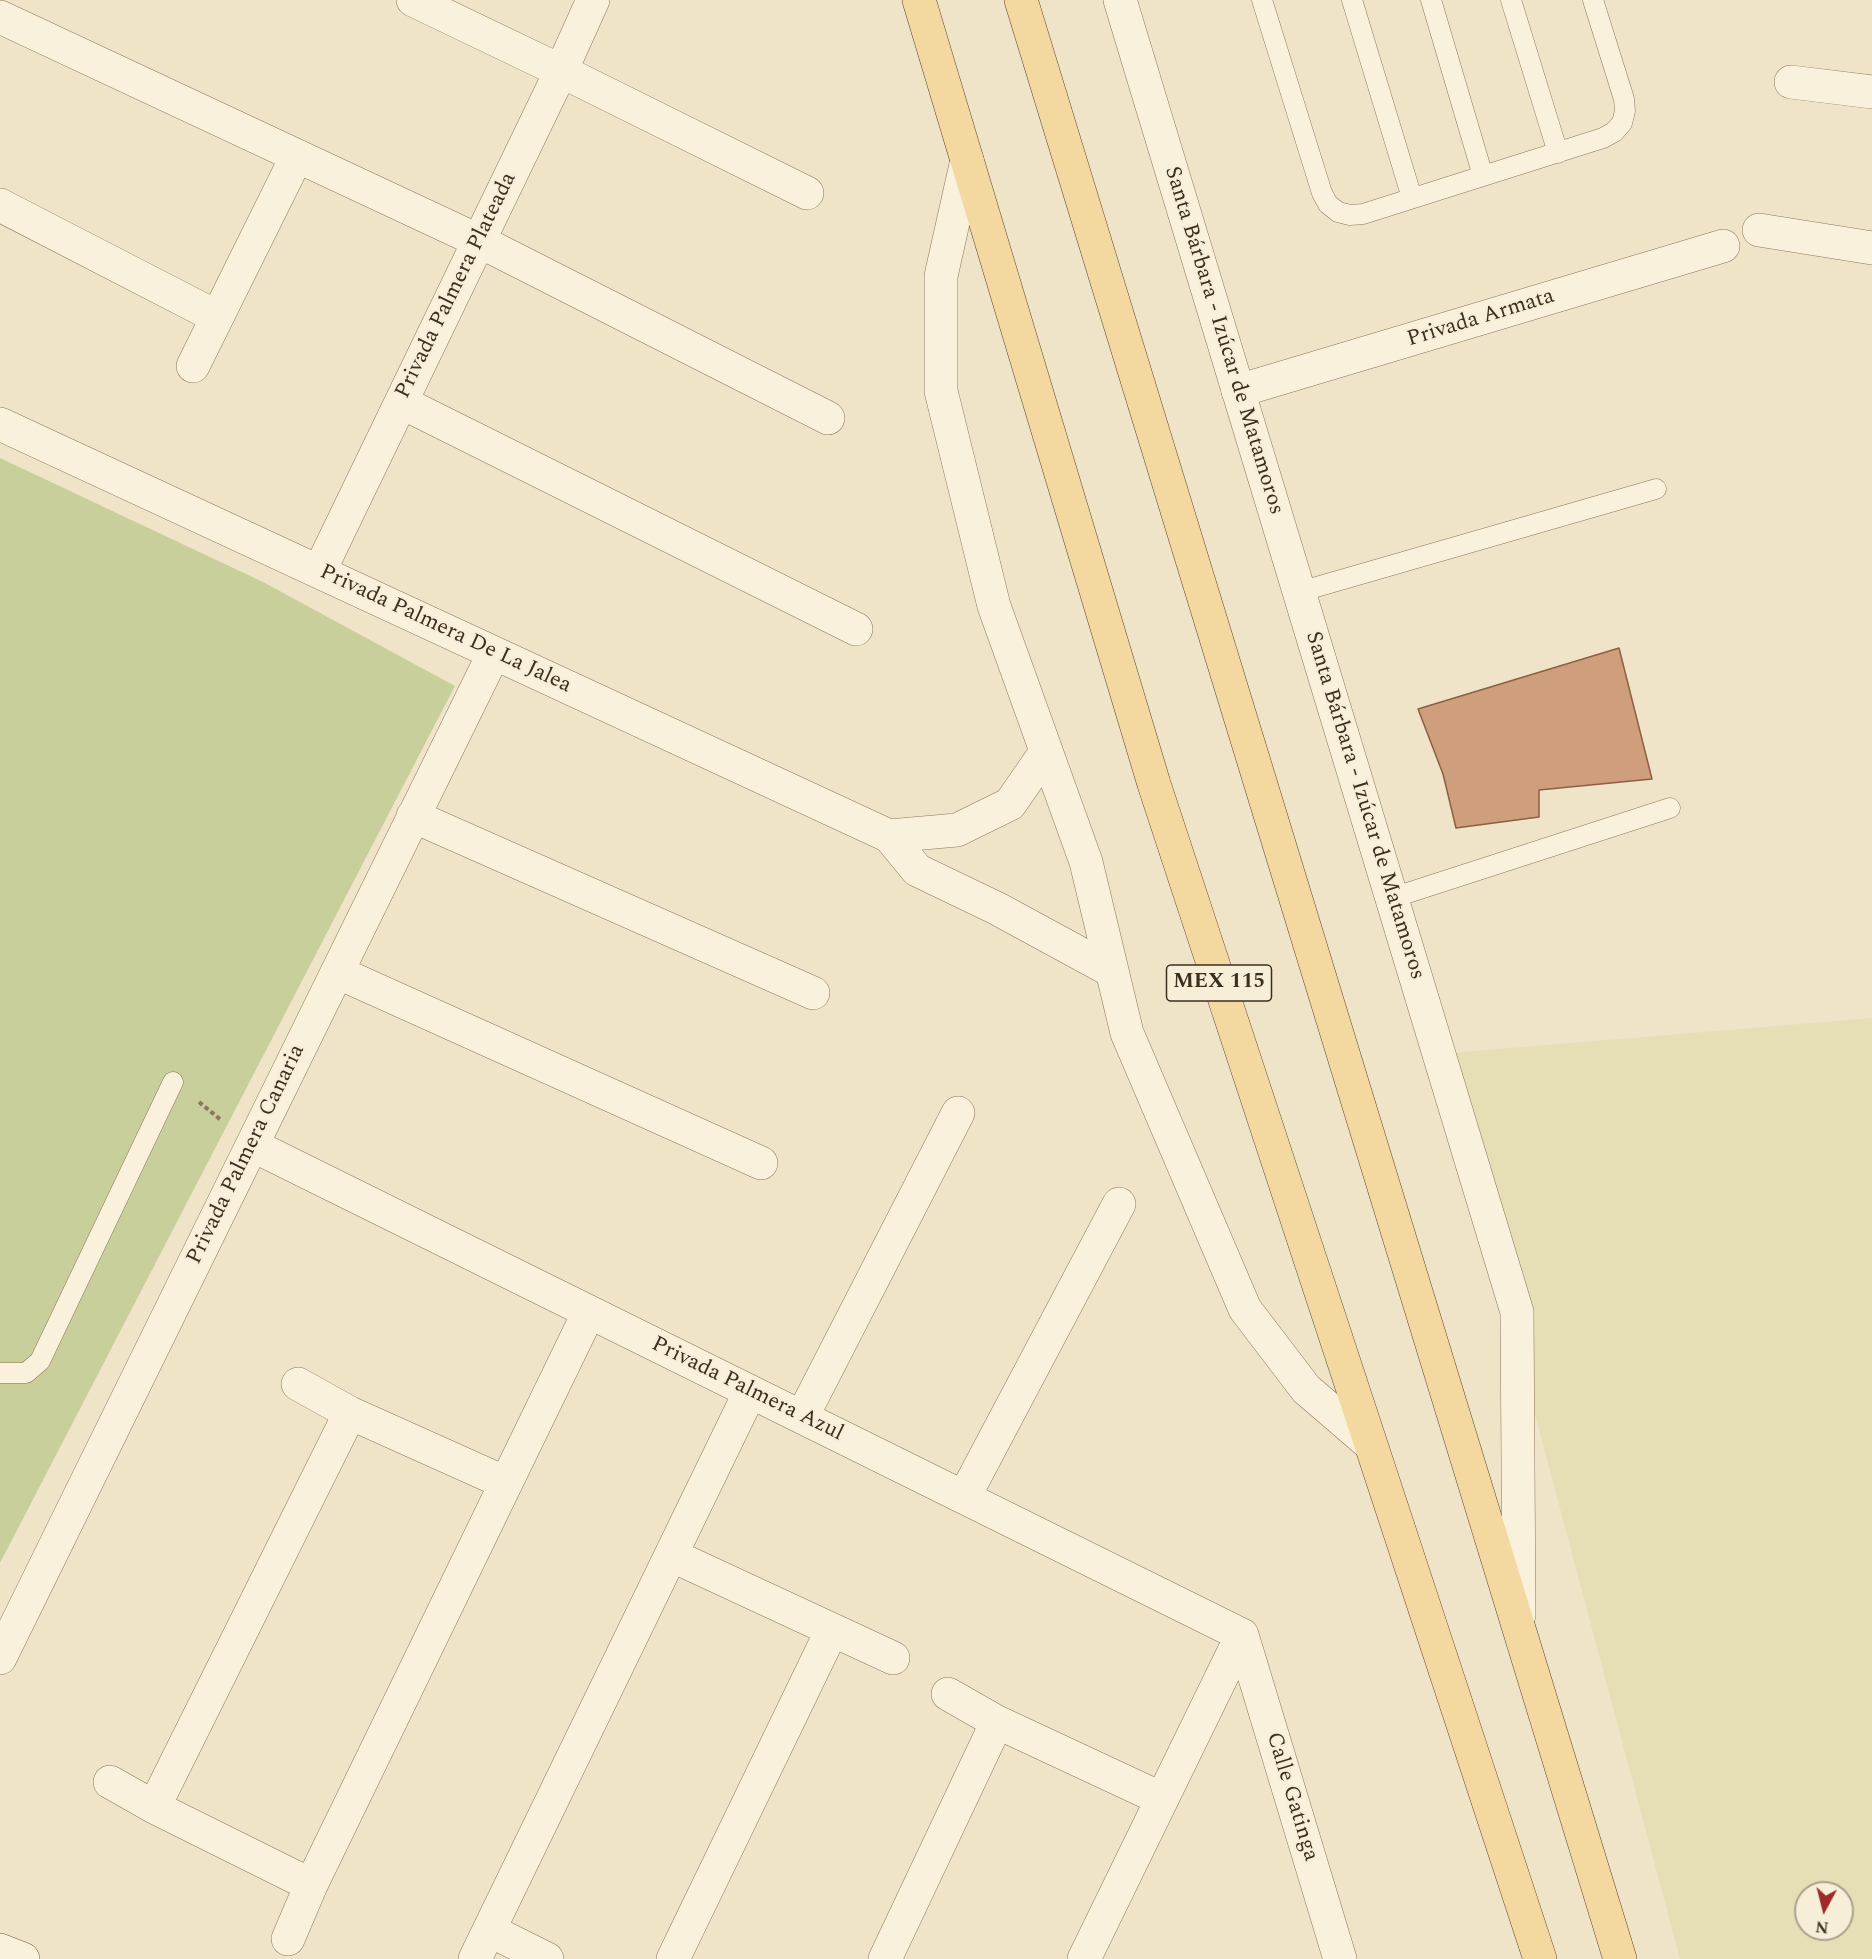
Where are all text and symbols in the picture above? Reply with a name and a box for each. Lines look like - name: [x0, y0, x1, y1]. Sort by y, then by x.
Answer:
- street label: Santa Bárbara - Izúcar de Matamoros: [1157, 164, 1289, 518]
- street label: Privada Palmera Plateada: [391, 169, 523, 403]
- street label: Privada Armata: [1404, 284, 1558, 354]
- street label: Privada Palmera De La Jalea: [315, 560, 575, 700]
- street label: Santa Bárbara - Izúcar de Matamoros: [1298, 629, 1430, 983]
- road number: MEX 115: [1166, 965, 1272, 1001]
- street label: Privada Palmera Canaria: [182, 1041, 312, 1269]
- street label: Privada Palmera Azul: [647, 1332, 847, 1448]
- street label: Calle Gatinga: [1259, 1729, 1323, 1865]
- north arrow: [1794, 1881, 1854, 1941]
- text: N: [1814, 1914, 1830, 1940]

